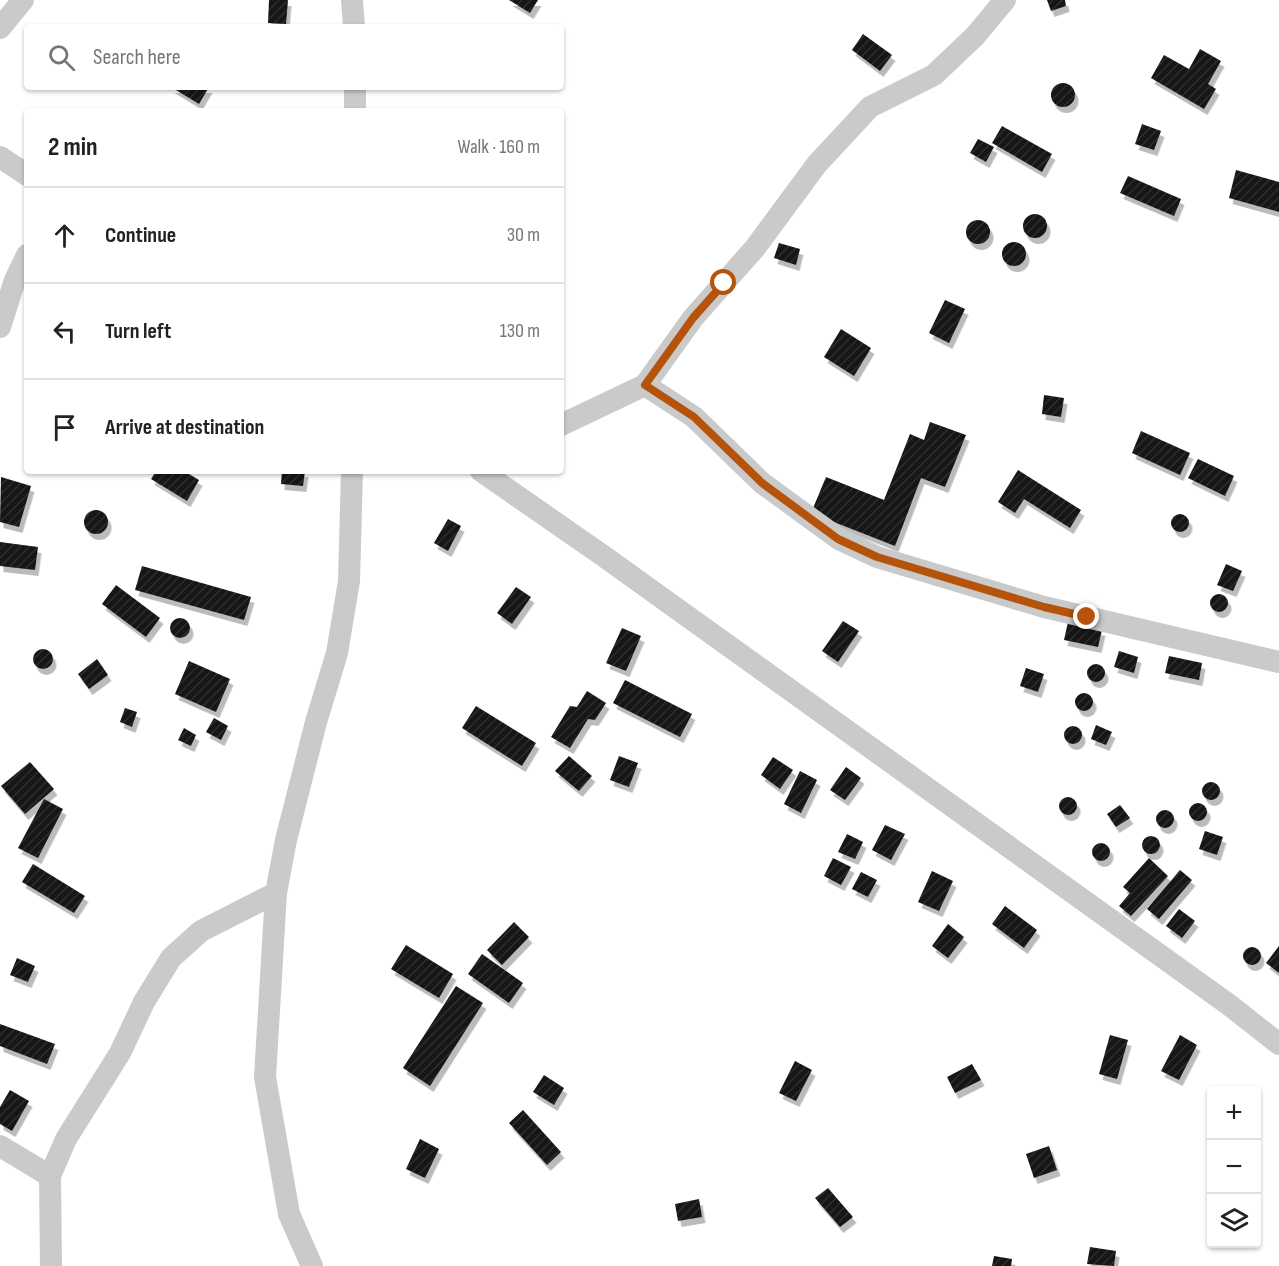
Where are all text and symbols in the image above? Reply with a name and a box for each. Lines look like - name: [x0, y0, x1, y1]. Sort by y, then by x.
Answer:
- search box: [24, 24, 564, 90]
- icon: search: [45, 41, 78, 74]
- text: Search here: [93, 44, 180, 71]
- text: 2 min: [48, 132, 98, 163]
- text: Walk · 160 m: [457, 135, 540, 159]
- icon: ahead: [48, 219, 81, 252]
- text: Continue: [105, 222, 176, 249]
- text: 30 m: [507, 223, 540, 247]
- route start: [710, 269, 736, 295]
- icon: left: [48, 315, 81, 348]
- text: Turn left: [105, 318, 171, 345]
- text: 130 m: [500, 319, 540, 343]
- icon: arrive: [48, 411, 81, 444]
- text: Arrive at destination: [105, 414, 264, 441]
- route end: [1073, 603, 1099, 629]
- map controls: [1207, 1086, 1261, 1248]
- button: +: [1207, 1086, 1261, 1140]
- button: −: [1207, 1140, 1261, 1194]
- button: layers: [1207, 1194, 1261, 1248]

